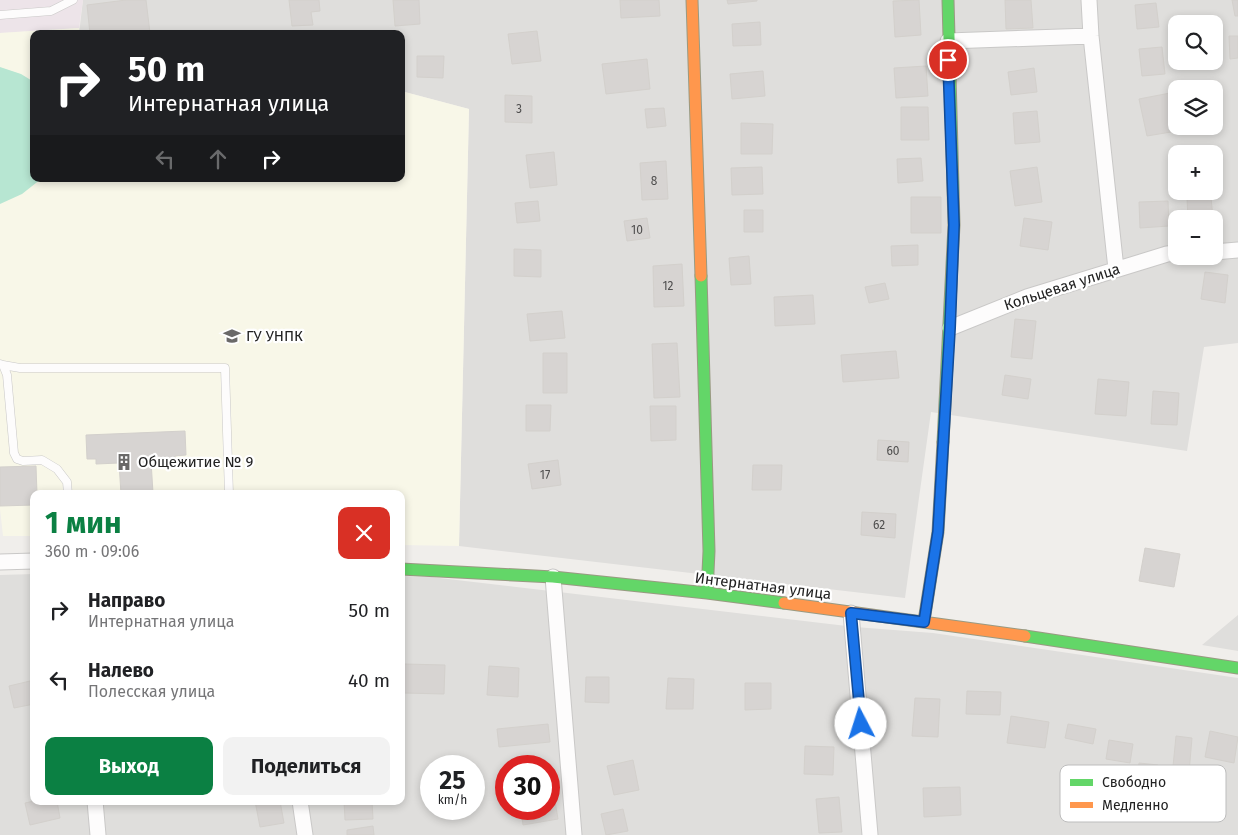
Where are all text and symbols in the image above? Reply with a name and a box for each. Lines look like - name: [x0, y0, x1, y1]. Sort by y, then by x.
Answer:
- map controls: [1168, 15, 1223, 265]
- button: search: [1168, 15, 1223, 70]
- pin: [927, 39, 969, 81]
- icon: arrive: [934, 46, 962, 74]
- text: 50 m: [128, 48, 205, 90]
- icon: right: [45, 50, 110, 115]
- button: layers: [1168, 80, 1223, 135]
- text: Интернатная улица: [128, 90, 329, 117]
- house number: 3: [516, 102, 522, 116]
- icon: left: [151, 145, 179, 173]
- icon: ahead: [204, 145, 232, 173]
- icon: right: [257, 145, 285, 173]
- button: +: [1168, 145, 1223, 200]
- house number: 8: [651, 174, 658, 188]
- button: −: [1168, 210, 1223, 265]
- house number: 10: [631, 223, 643, 237]
- street label: Кольцевая улица: [1002, 260, 1122, 314]
- house number: 12: [662, 279, 674, 293]
- school or university icon: ГУ УНПК: [222, 326, 242, 346]
- place label: ГУ УНПК: [246, 327, 303, 345]
- house number: 60: [886, 444, 900, 458]
- building icon: Общежитие № 9: [114, 452, 134, 472]
- place label: Общежитие № 9: [138, 453, 253, 471]
- house number: 17: [540, 468, 550, 482]
- text: 1 мин: [45, 505, 122, 541]
- button: close: [338, 507, 390, 559]
- house number: 62: [873, 518, 885, 532]
- text: 360 m · 09:06: [45, 542, 139, 561]
- street label: Интернатная улица: [694, 569, 832, 603]
- text: Направо: [88, 589, 165, 612]
- icon: right: [45, 596, 73, 624]
- text: 50 m: [349, 599, 390, 622]
- text: Интернатная улица: [88, 612, 234, 631]
- text: Налево: [88, 659, 154, 682]
- icon: left: [45, 666, 73, 694]
- text: 40 m: [348, 669, 390, 692]
- text: Полесская улица: [88, 682, 215, 701]
- position arrow: [834, 697, 886, 749]
- button: Выход: [45, 737, 213, 795]
- button: Поделиться: [223, 737, 390, 795]
- speed limit sign: 30: [495, 755, 560, 820]
- legend: [1060, 765, 1226, 822]
- text: 25: [439, 766, 466, 796]
- text: Свободно: [1102, 774, 1166, 791]
- text: km/h: [438, 793, 467, 807]
- text: Медленно: [1102, 797, 1169, 814]

